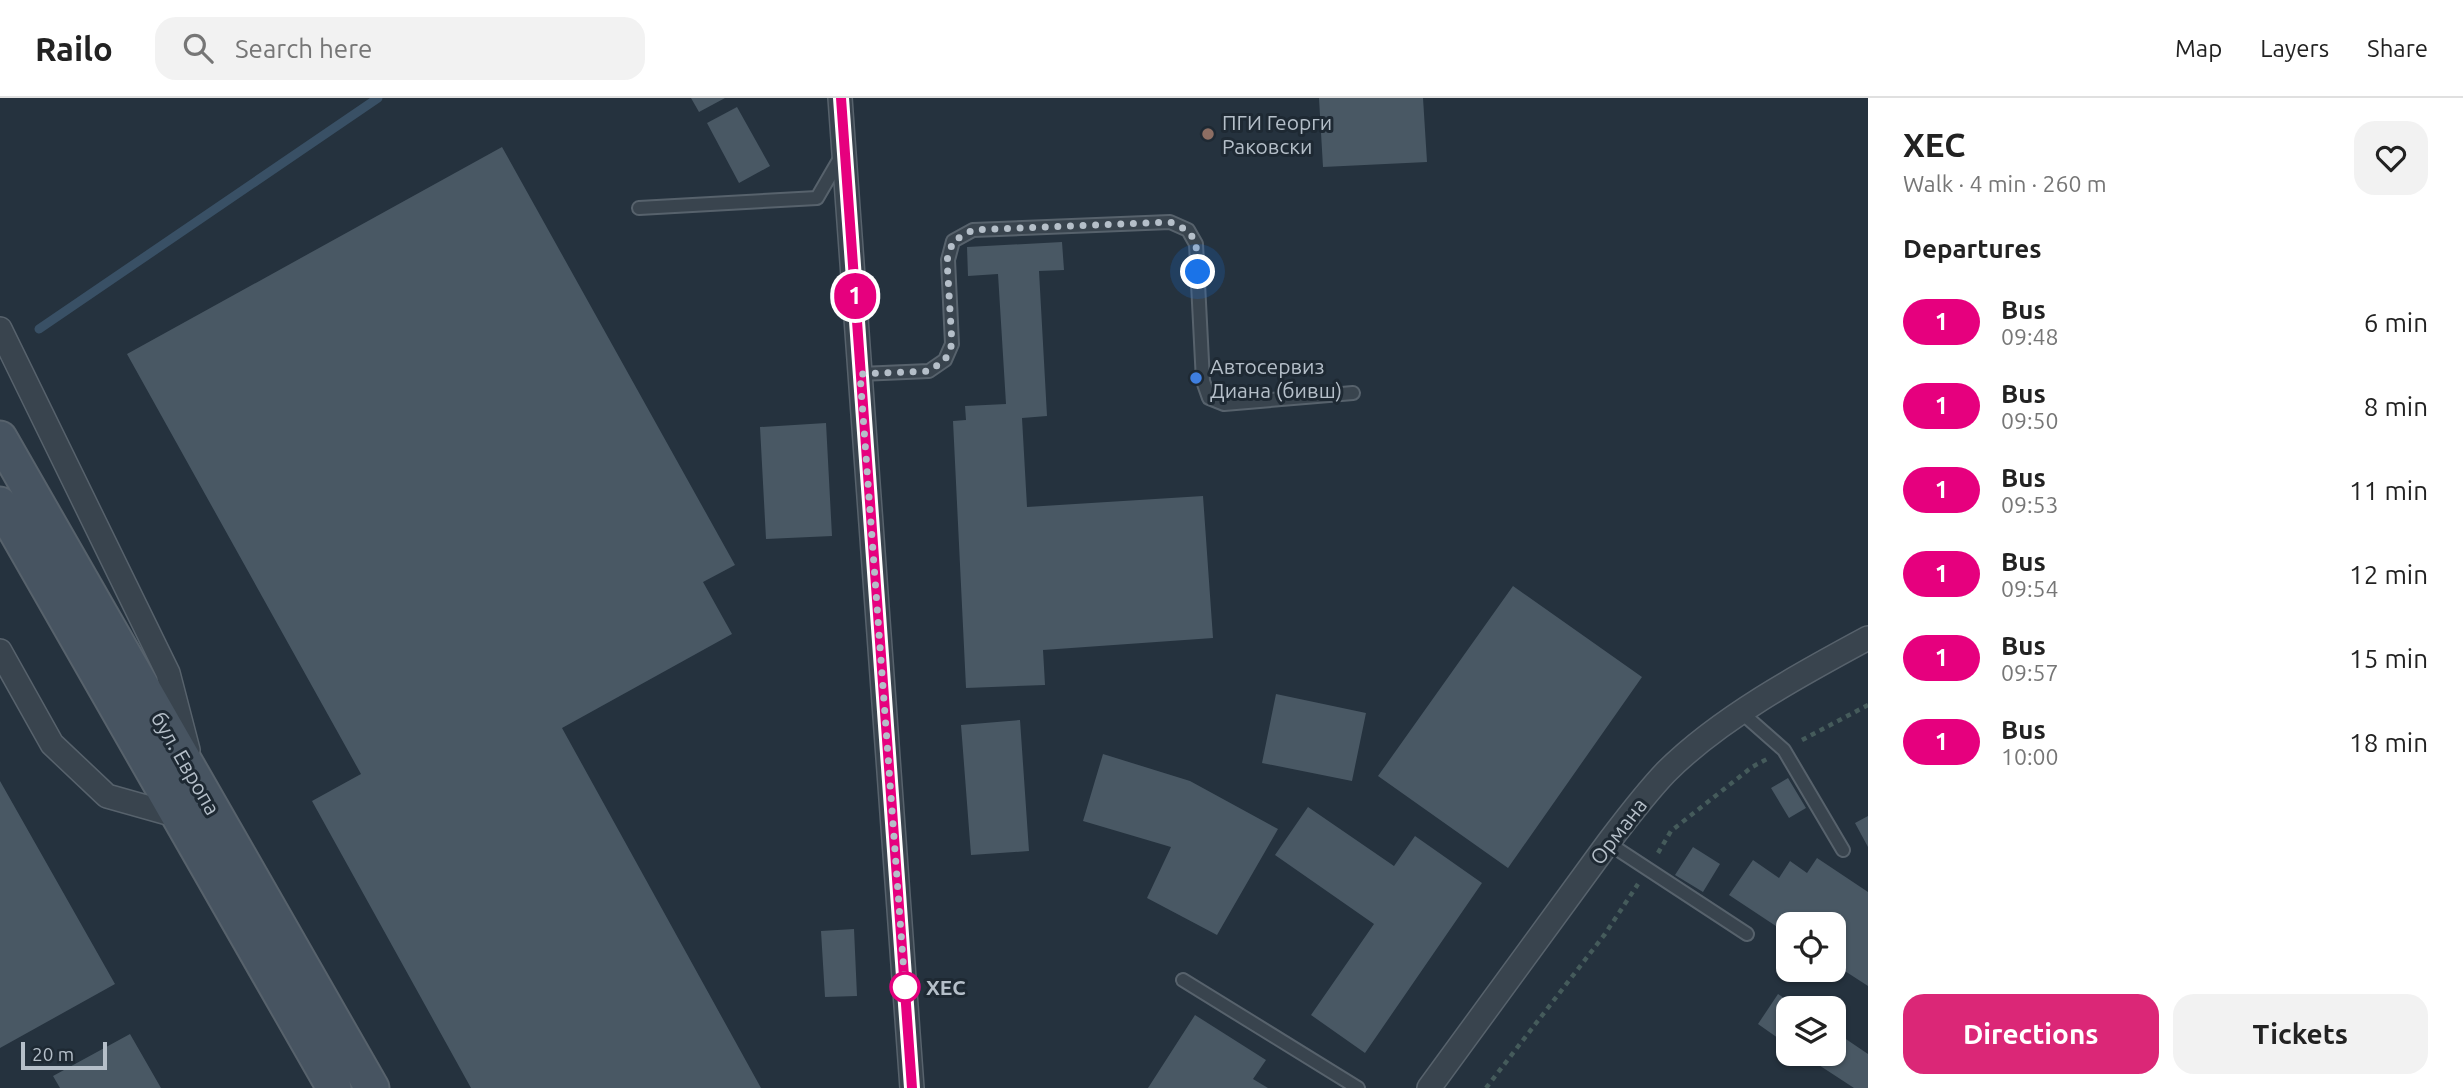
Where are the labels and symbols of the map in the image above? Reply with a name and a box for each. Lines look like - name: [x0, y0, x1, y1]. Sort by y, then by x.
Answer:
- place label: ПГИ Георги Раковски: [1222, 110, 1332, 158]
- marker: ПГИ Георги Раковски: [1200, 126, 1216, 142]
- your location: [1180, 254, 1215, 289]
- line badge: 1: [832, 273, 878, 319]
- place label: Автосервиз Диана (бивш): [1210, 354, 1342, 402]
- marker: Автосервиз Диана (бивш): [1188, 370, 1204, 386]
- street label: бул. Европа: [147, 707, 225, 819]
- street label: Ормана: [1585, 793, 1651, 869]
- marker: ХЕС: [890, 972, 920, 1002]
- place label: ХЕС: [926, 975, 966, 999]
- scale bar: [21, 1039, 107, 1071]

